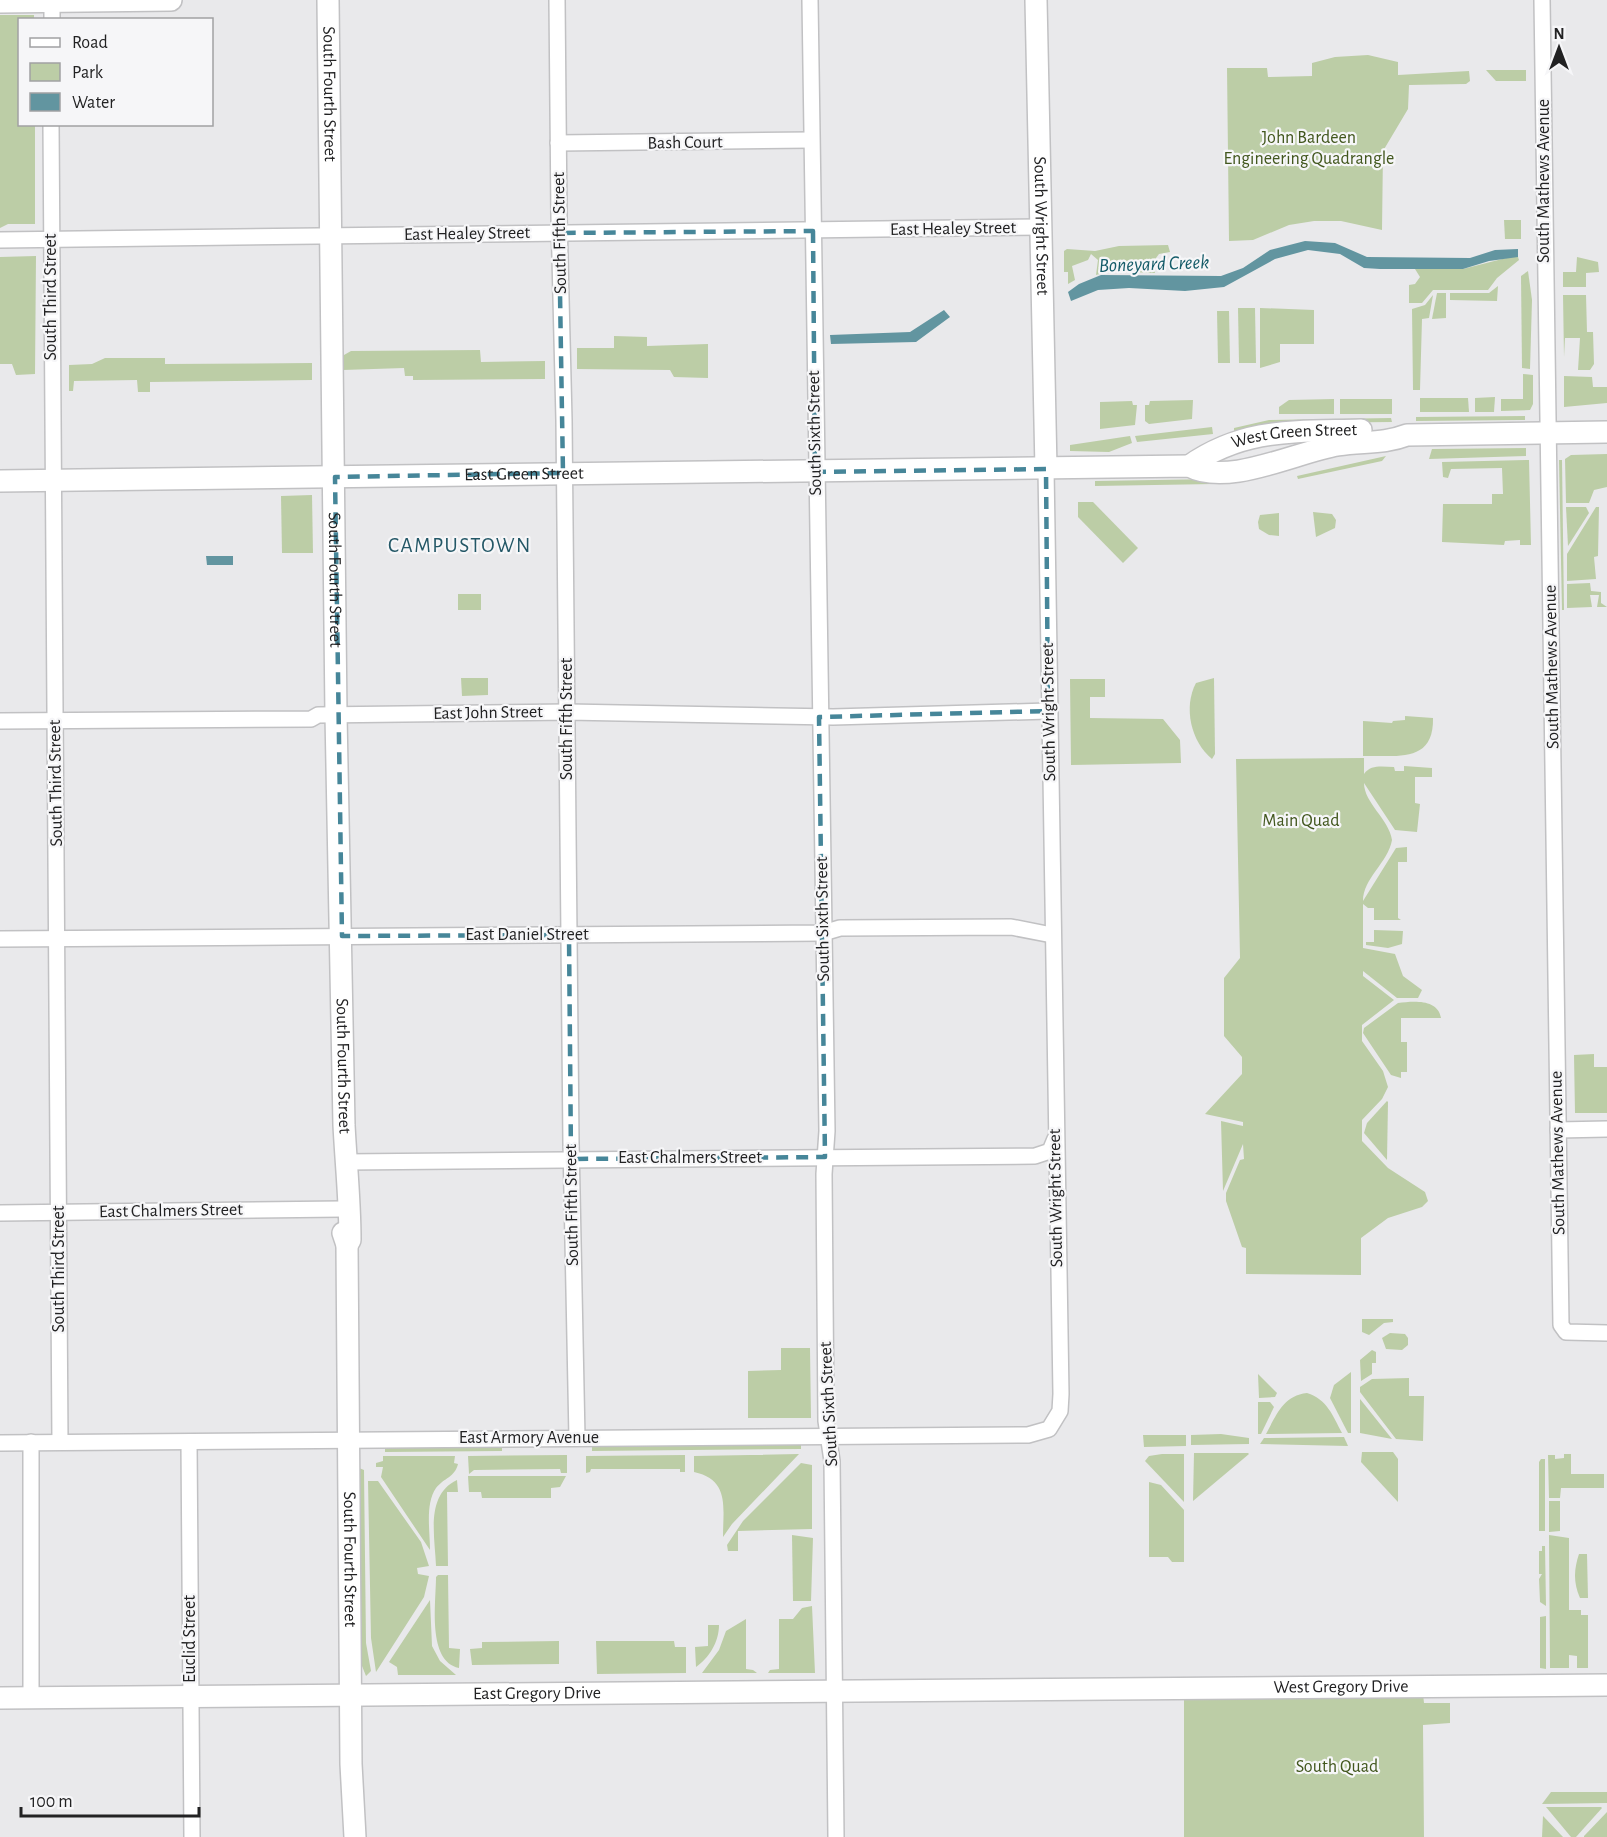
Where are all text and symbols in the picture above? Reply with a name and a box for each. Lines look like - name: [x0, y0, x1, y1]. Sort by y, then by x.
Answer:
- legend: [18, 18, 213, 126]
- north arrow: [1529, 18, 1589, 78]
- street label: South Fourth Street: [319, 26, 339, 162]
- text: N: [1553, 26, 1565, 42]
- text: Road: [72, 34, 108, 52]
- text: Park: [72, 64, 104, 82]
- text: Water: [72, 94, 115, 112]
- street label: South Mathews Avenue: [1535, 99, 1553, 263]
- park label: John Bardeen Engineering Quadrangle: [1224, 129, 1394, 168]
- street label: Bash Court: [647, 133, 723, 153]
- street label: South Wright Street: [1030, 156, 1051, 296]
- street label: South Fifth Street: [550, 171, 570, 294]
- street label: East Healey Street: [890, 219, 1017, 239]
- street label: East Healey Street: [404, 224, 531, 244]
- street label: South Third Street: [42, 233, 60, 361]
- water label: Boneyard Creek: [1098, 252, 1210, 276]
- street label: South Sixth Street: [805, 370, 825, 496]
- street label: West Green Street: [1229, 421, 1358, 452]
- street label: East Green Street: [464, 465, 584, 484]
- street label: South Fourth Street: [325, 512, 344, 648]
- district label: CAMPUSTOWN: [388, 535, 532, 556]
- street label: South Mathews Avenue: [1542, 585, 1562, 749]
- street label: South Wright Street: [1039, 642, 1059, 782]
- street label: South Fifth Street: [558, 658, 576, 780]
- street label: East John Street: [433, 703, 543, 723]
- street label: South Third Street: [46, 719, 66, 847]
- park label: Main Quad: [1262, 812, 1340, 830]
- street label: South Sixth Street: [813, 856, 833, 982]
- street label: East Daniel Street: [465, 926, 589, 944]
- street label: South Fourth Street: [333, 998, 353, 1135]
- street label: South Mathews Avenue: [1548, 1071, 1568, 1235]
- street label: South Wright Street: [1046, 1128, 1066, 1268]
- street label: South Fifth Street: [562, 1143, 582, 1266]
- street label: East Chalmers Street: [618, 1149, 762, 1167]
- street label: East Chalmers Street: [99, 1201, 243, 1221]
- street label: South Third Street: [50, 1205, 68, 1333]
- street label: South Sixth Street: [817, 1341, 841, 1467]
- street label: East Armory Avenue: [459, 1429, 599, 1447]
- street label: South Fourth Street: [340, 1491, 359, 1627]
- street label: Euclid Street: [181, 1595, 199, 1683]
- street label: West Gregory Drive: [1273, 1678, 1409, 1697]
- street label: East Gregory Drive: [473, 1684, 601, 1703]
- park label: South Quad: [1296, 1758, 1378, 1776]
- scale bar: [21, 1780, 200, 1818]
- text: 100 m: [30, 1793, 73, 1811]

